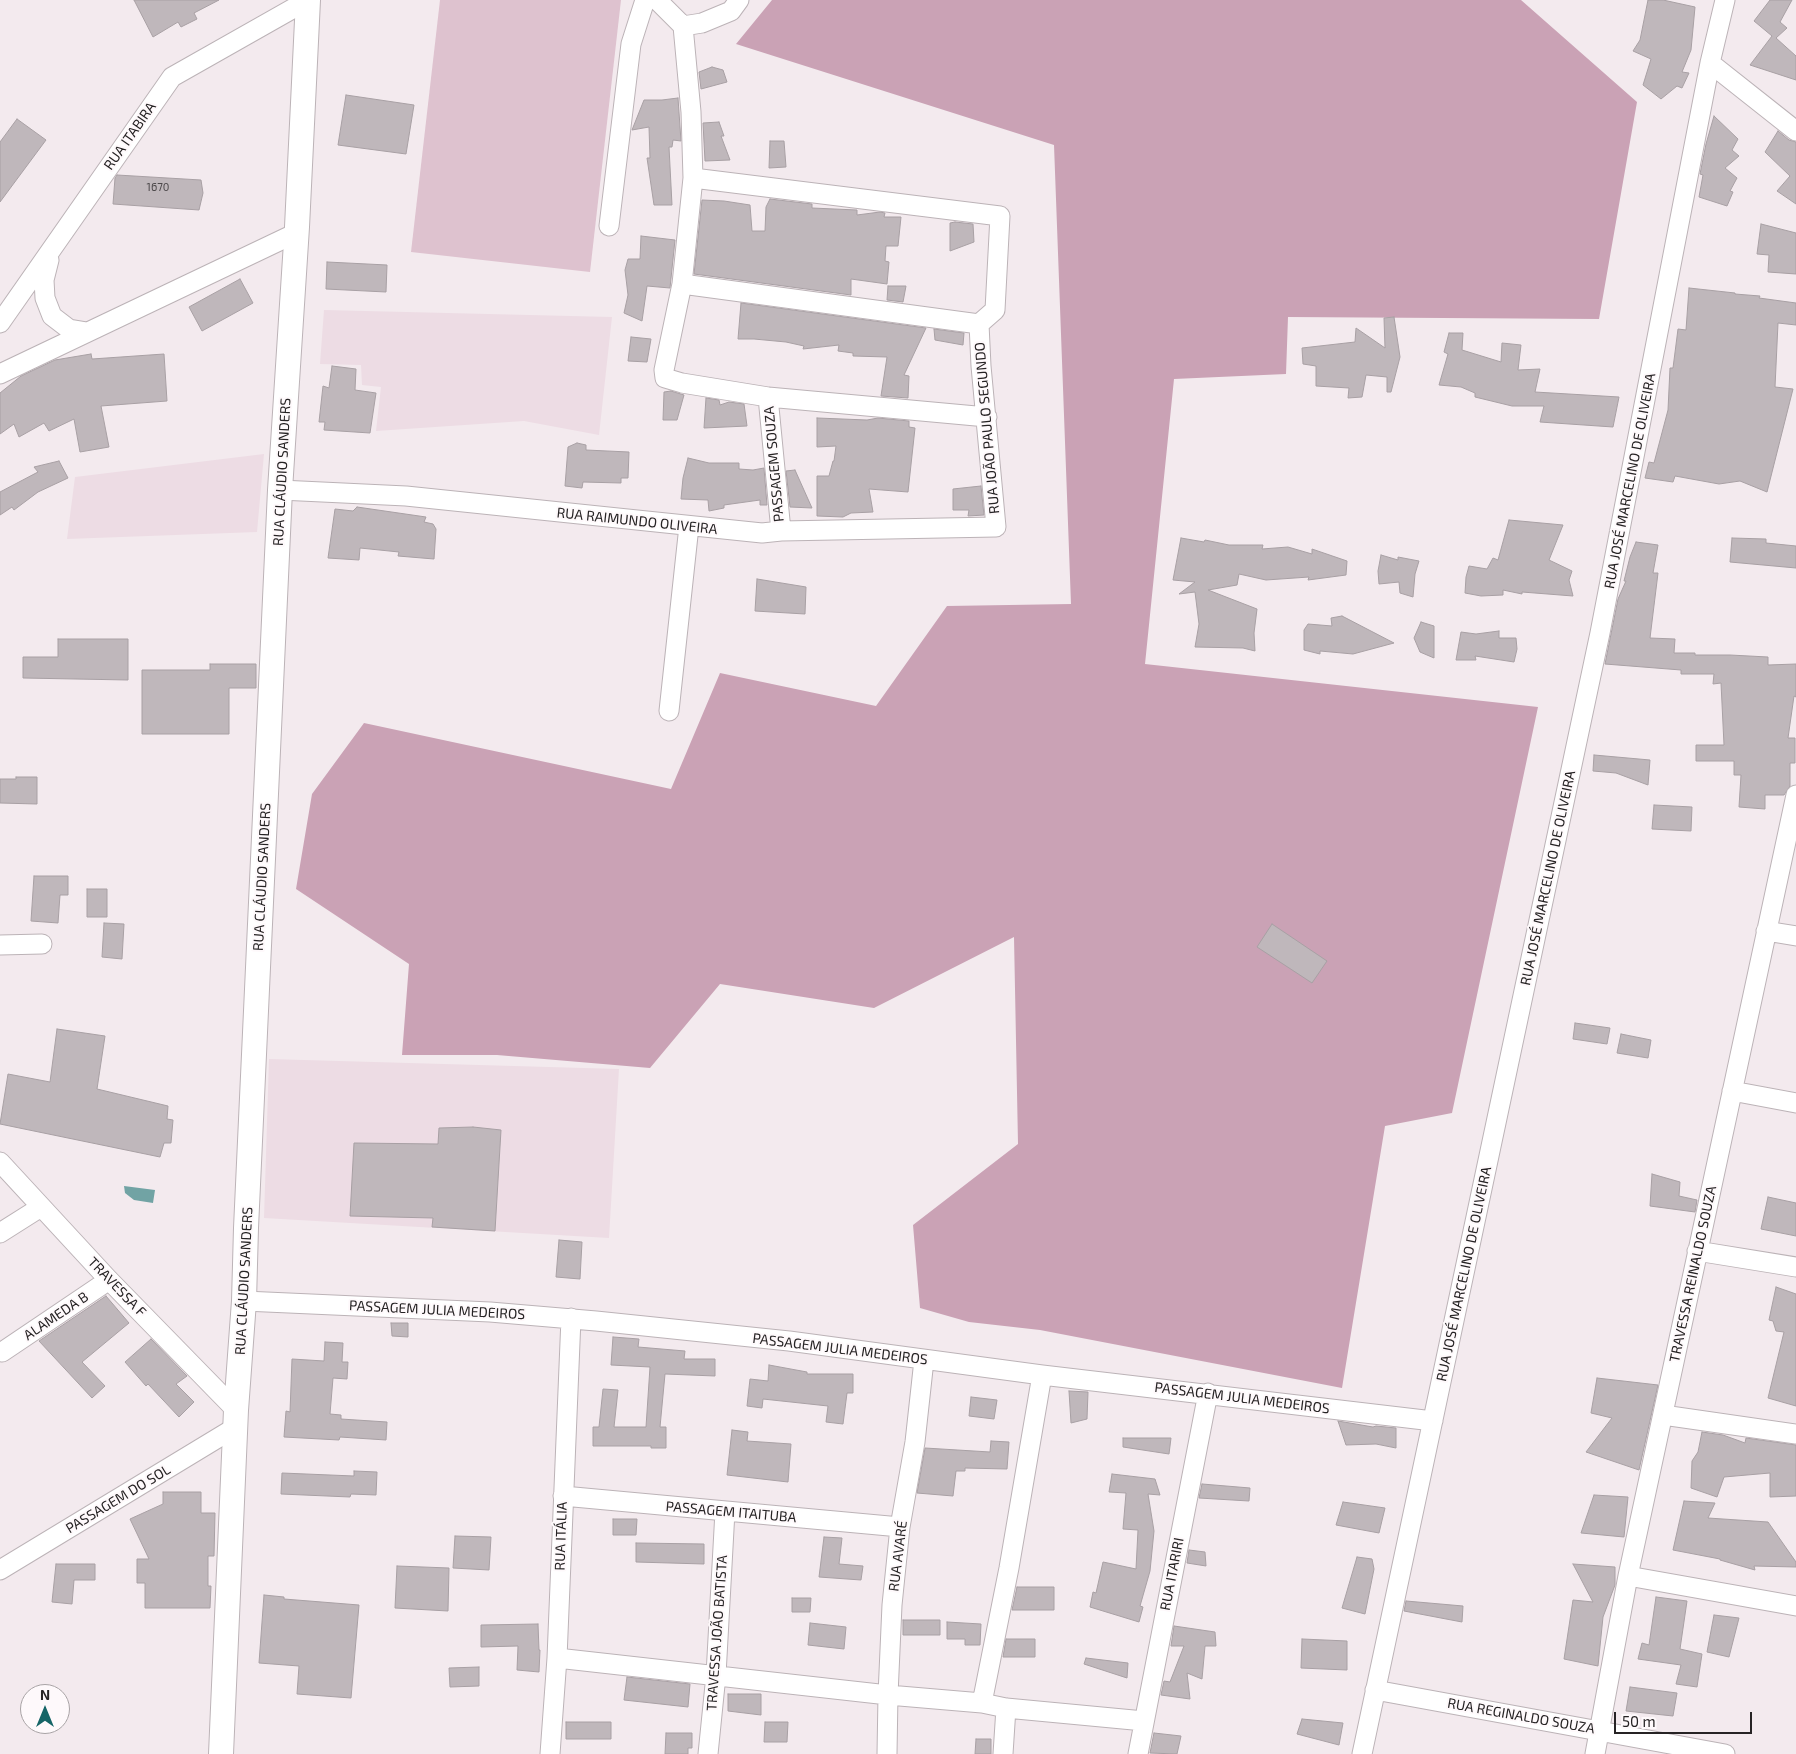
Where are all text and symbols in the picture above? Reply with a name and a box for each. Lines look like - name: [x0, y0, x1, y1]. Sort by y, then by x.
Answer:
- street label: RUA ITABIRA: [100, 99, 160, 173]
- house number: 1670: [147, 180, 169, 194]
- street label: RUA JOÃO PAULO SEGUNDO: [971, 341, 1003, 515]
- street label: RUA JOSÉ MARCELINO DE OLIVEIRA: [1601, 372, 1659, 590]
- street label: RUA CLÁUDIO SANDERS: [270, 397, 294, 547]
- street label: PASSAGEM SOUZA: [761, 405, 787, 523]
- street label: RUA RAIMUNDO OLIVEIRA: [556, 504, 718, 538]
- street label: RUA JOSÉ MARCELINO DE OLIVEIRA: [1517, 769, 1579, 987]
- street label: RUA CLÁUDIO SANDERS: [250, 802, 274, 952]
- street label: RUA JOSÉ MARCELINO DE OLIVEIRA: [1433, 1165, 1495, 1383]
- street label: TRAVESSA REINALDO SOUZA: [1666, 1184, 1720, 1364]
- street label: RUA CLÁUDIO SANDERS: [232, 1206, 256, 1356]
- street label: TRAVESSA F: [84, 1254, 150, 1320]
- street label: ALAMEDA B: [20, 1288, 92, 1344]
- street label: PASSAGEM JULIA MEDEIROS: [348, 1297, 526, 1323]
- street label: PASSAGEM JULIA MEDEIROS: [751, 1330, 929, 1368]
- street label: PASSAGEM JULIA MEDEIROS: [1153, 1379, 1331, 1417]
- street label: PASSAGEM DO SOL: [63, 1461, 173, 1537]
- street label: PASSAGEM ITAITUBA: [665, 1498, 797, 1526]
- street label: RUA ITÁLIA: [551, 1501, 571, 1571]
- street label: RUA AVARÉ: [885, 1520, 911, 1592]
- street label: RUA ITARIRI: [1157, 1536, 1187, 1612]
- street label: TRAVESSA JOÃO BATISTA: [703, 1554, 731, 1712]
- north arrow: [20, 1684, 70, 1734]
- text: N: [40, 1686, 50, 1703]
- street label: RUA REGINALDO SOUZA: [1446, 1695, 1596, 1737]
- scale bar: [1616, 1702, 1754, 1734]
- text: 50 m: [1622, 1712, 1656, 1730]

